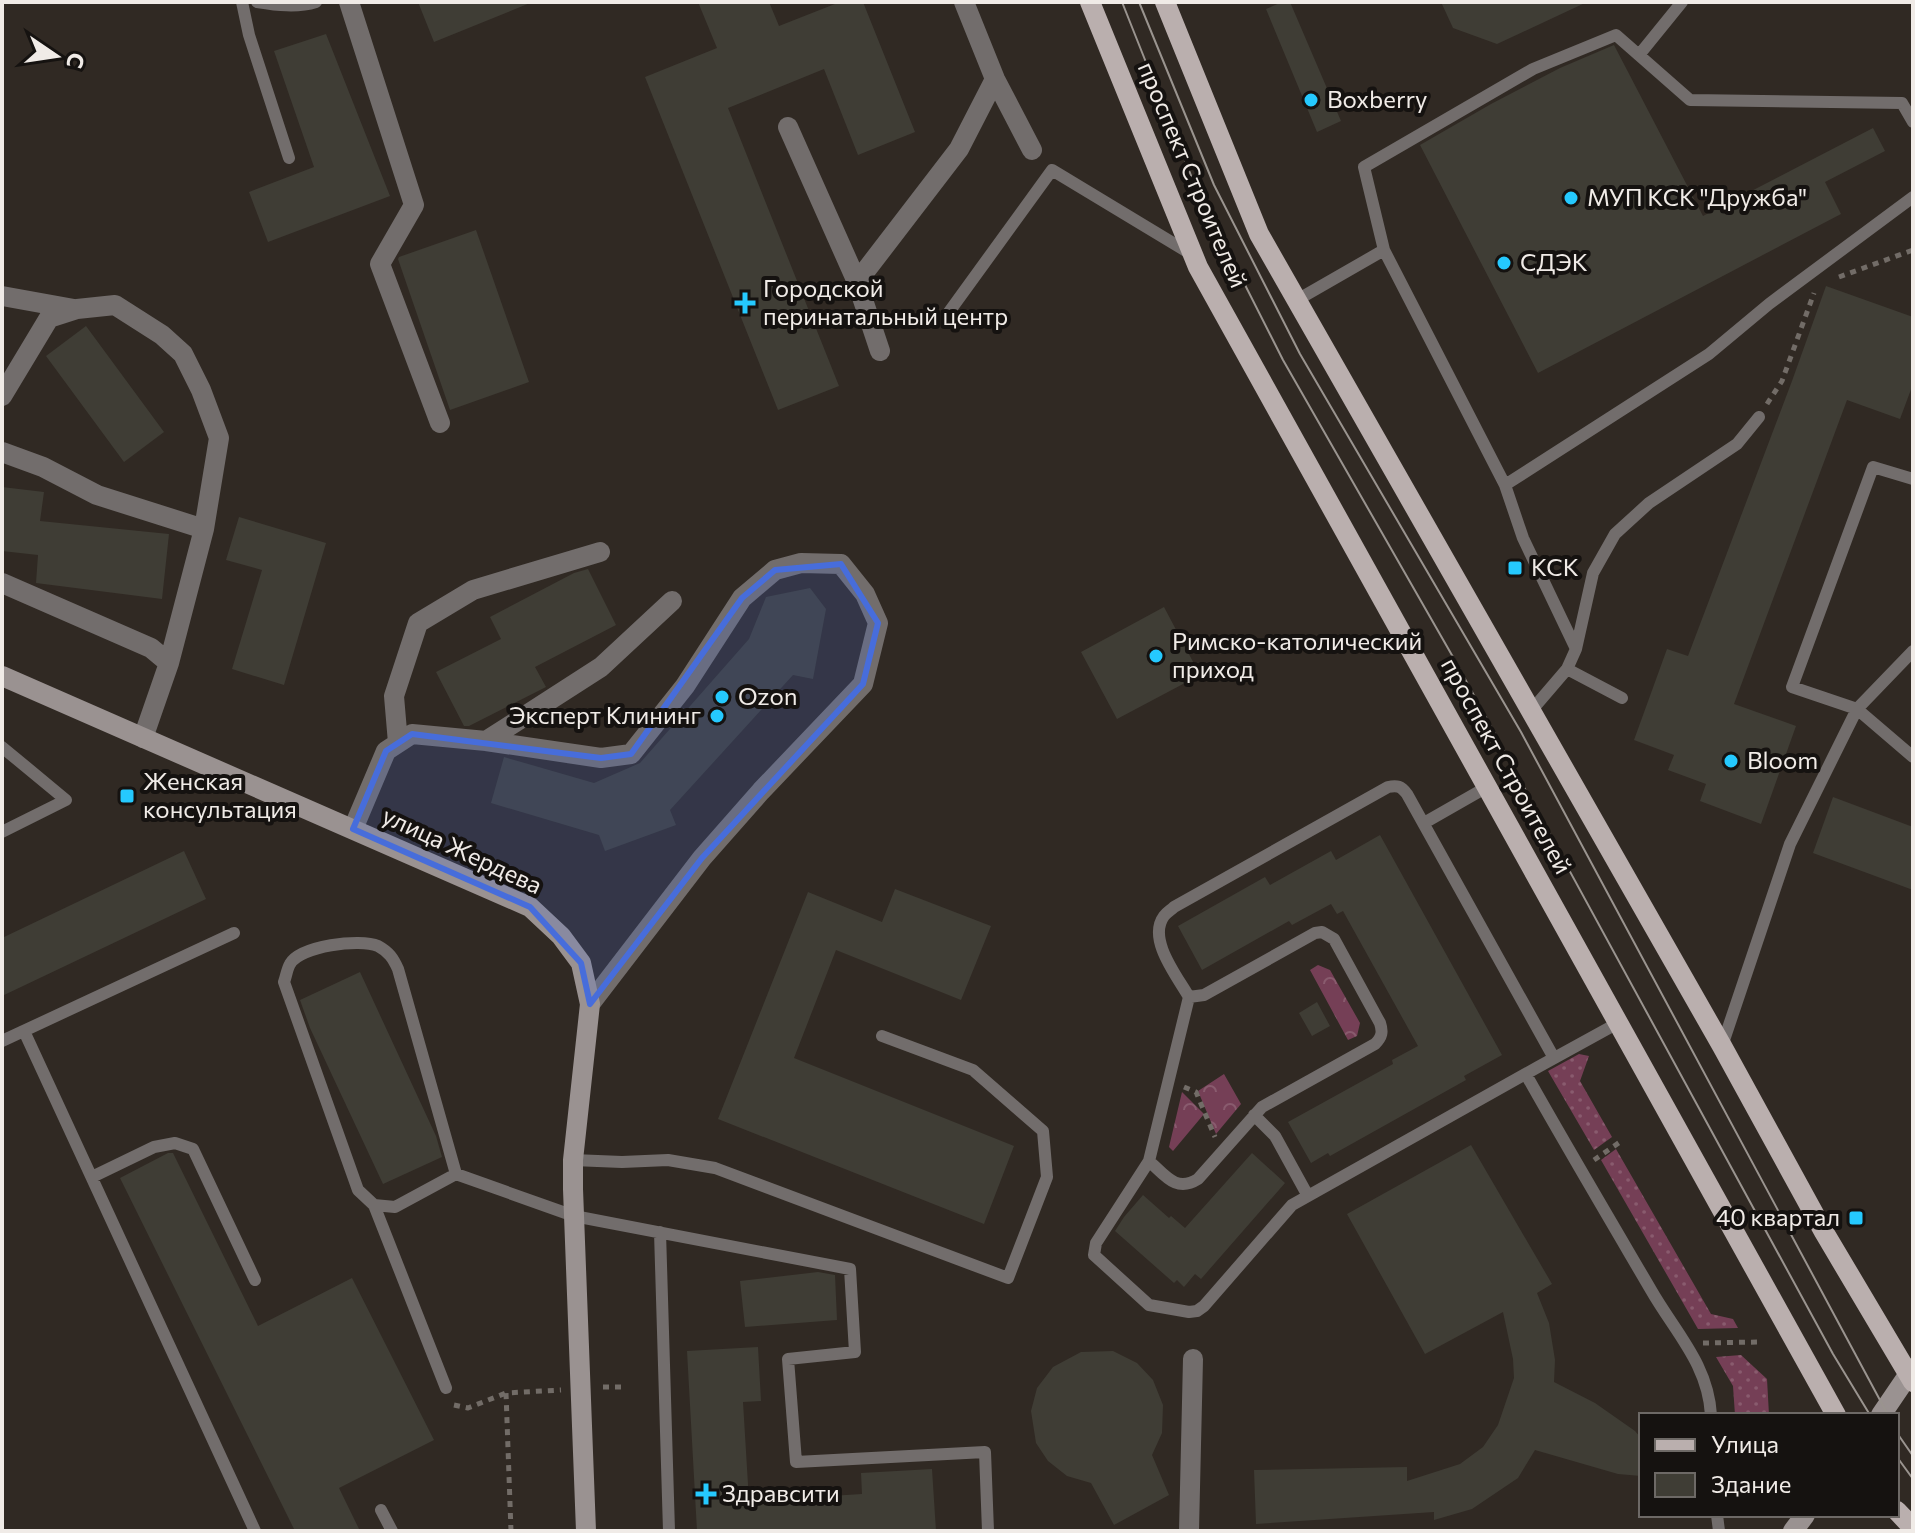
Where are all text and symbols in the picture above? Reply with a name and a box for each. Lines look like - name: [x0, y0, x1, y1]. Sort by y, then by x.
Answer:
- north arrow: [16, 16, 96, 96]
- text: С: [61, 50, 91, 71]
- street label: проспект Строителей: [1133, 57, 1254, 292]
- place label: Boxberry: [1327, 84, 1428, 113]
- marker: Boxberry: [1302, 91, 1320, 109]
- place label: МУП КСК "Дружба": [1587, 182, 1807, 211]
- marker: МУП КСК "Дружба": [1562, 189, 1580, 207]
- place label: СДЭК: [1520, 247, 1588, 276]
- marker: СДЭК: [1495, 254, 1513, 272]
- place label: Городской перинатальный центр: [763, 273, 1008, 330]
- marker: Городской перинатальный центр: [734, 292, 756, 314]
- place label: КСК: [1531, 552, 1579, 581]
- marker: КСК: [1506, 559, 1524, 577]
- place label: Римско-католический приход: [1172, 626, 1422, 683]
- marker: Римско-католический приход: [1147, 647, 1165, 665]
- street label: проспект Строителей: [1436, 652, 1579, 878]
- place label: Ozon: [738, 681, 798, 710]
- marker: Ozon: [713, 688, 731, 706]
- place label: Эксперт Клининг: [509, 700, 701, 729]
- marker: Эксперт Клининг: [708, 707, 726, 725]
- place label: Bloom: [1747, 745, 1818, 774]
- marker: Bloom: [1722, 752, 1740, 770]
- place label: Женская консультация: [143, 766, 297, 823]
- marker: Женская консультация: [118, 787, 136, 805]
- street label: улица Жердева: [378, 800, 547, 899]
- place label: 40 квартал: [1716, 1202, 1840, 1231]
- marker: 40 квартал: [1847, 1209, 1865, 1227]
- legend: [1639, 1413, 1899, 1517]
- text: Улица: [1711, 1429, 1779, 1458]
- text: Здание: [1711, 1469, 1791, 1498]
- place label: Здравсити: [722, 1478, 840, 1507]
- marker: Здравсити: [697, 1485, 715, 1503]

